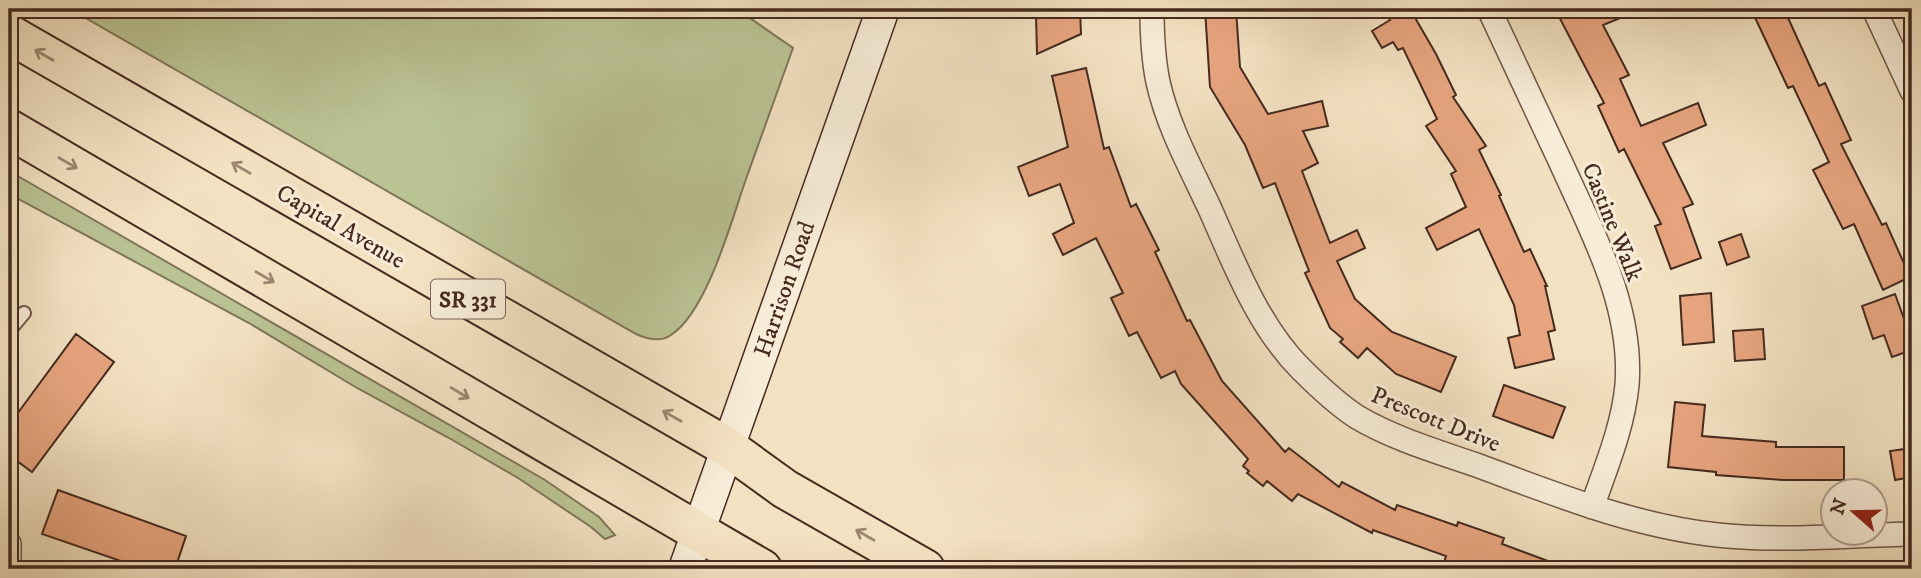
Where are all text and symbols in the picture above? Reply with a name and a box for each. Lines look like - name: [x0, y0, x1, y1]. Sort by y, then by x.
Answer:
- one-way arrow: [34, 47, 54, 61]
- one-way arrow: [57, 156, 77, 170]
- street label: Castine Walk: [1575, 159, 1650, 286]
- one-way arrow: [231, 161, 252, 174]
- street label: Capital Avenue: [271, 178, 410, 276]
- street label: Harrison Road: [748, 218, 822, 361]
- one-way arrow: [254, 270, 274, 284]
- road number: SR 331: [431, 280, 505, 318]
- street label: Prescott Drive: [1367, 380, 1505, 459]
- one-way arrow: [450, 386, 470, 400]
- one-way arrow: [663, 408, 683, 422]
- north arrow: [1820, 476, 1890, 546]
- text: N: [1826, 495, 1853, 518]
- one-way arrow: [856, 528, 876, 542]

